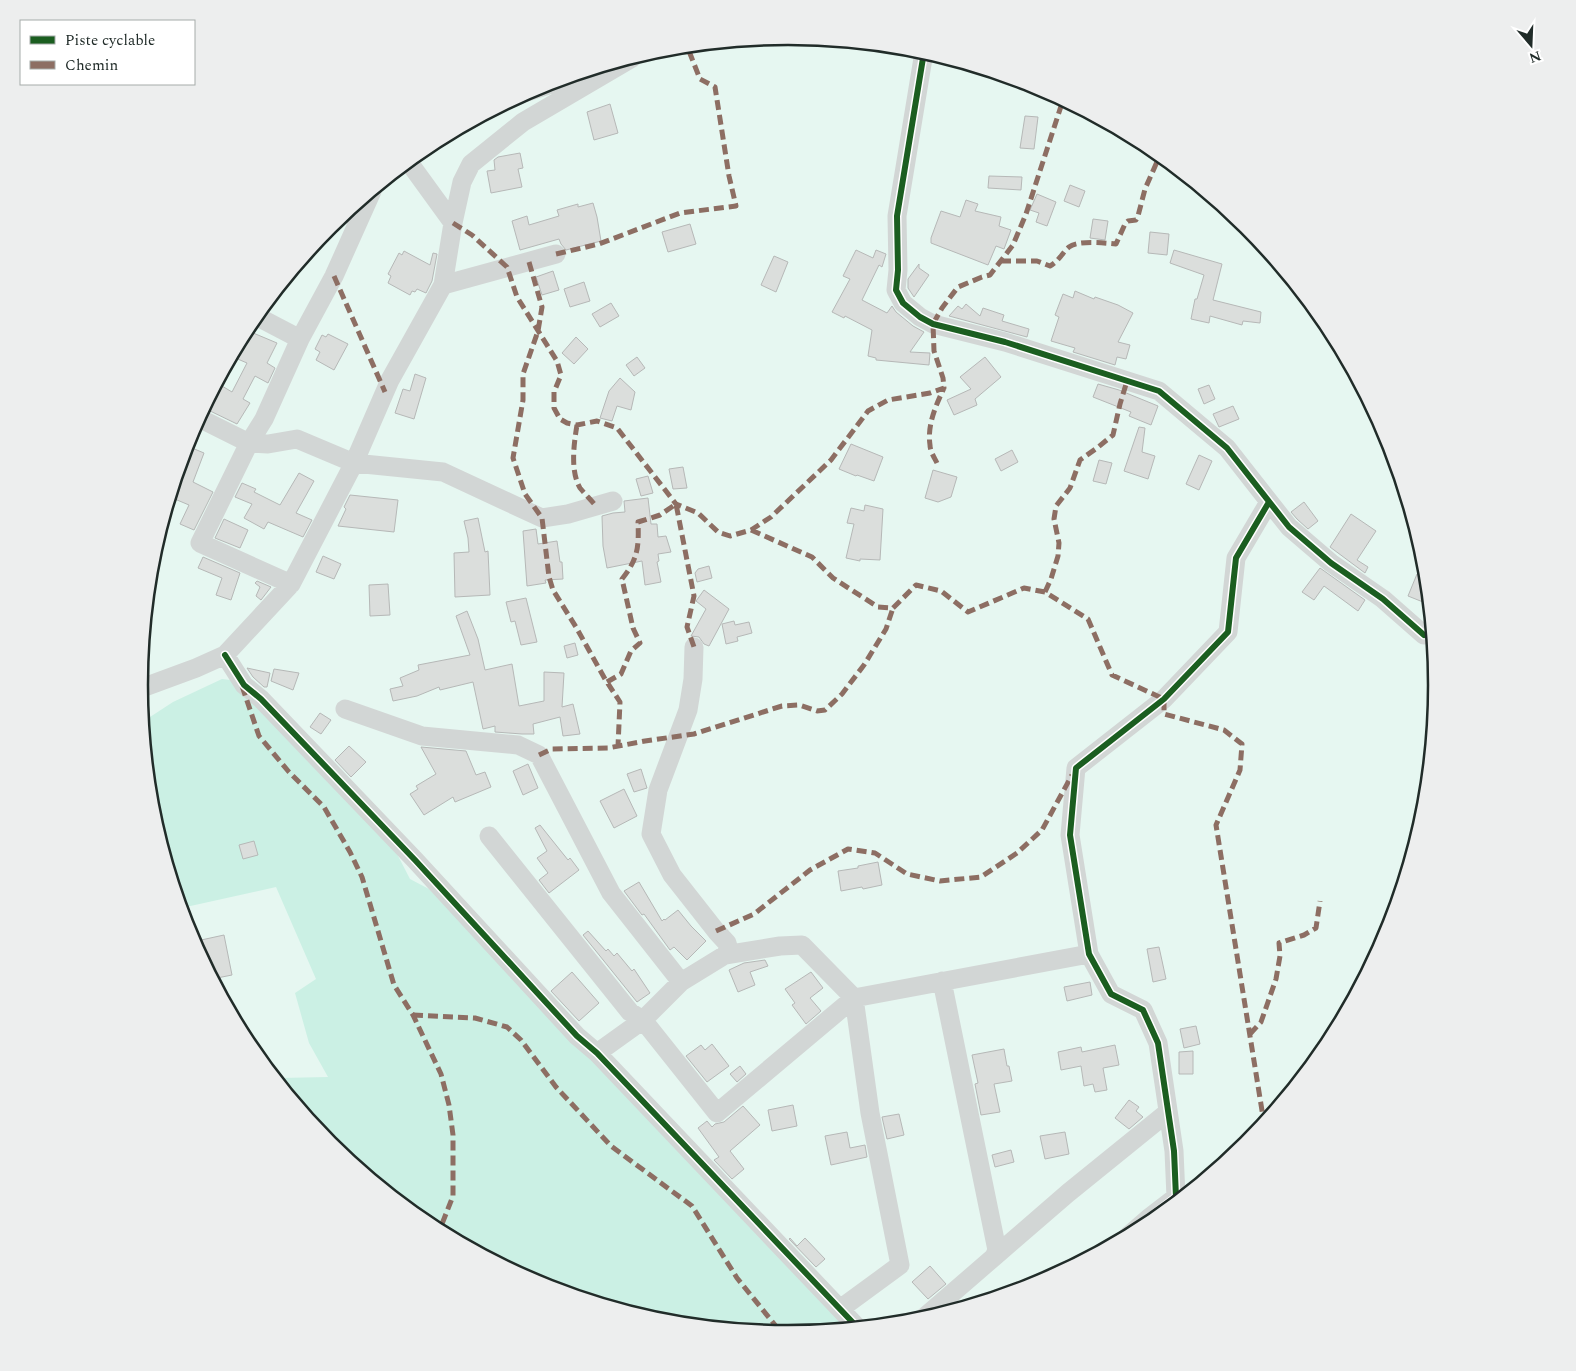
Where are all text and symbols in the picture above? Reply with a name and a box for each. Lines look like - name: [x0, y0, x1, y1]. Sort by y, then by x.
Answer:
- legend: [20, 20, 195, 85]
- north arrow: [1506, 20, 1556, 70]
- text: Piste cyclable: [65, 29, 155, 52]
- text: N: [1526, 45, 1544, 69]
- text: Chemin: [65, 54, 118, 77]

